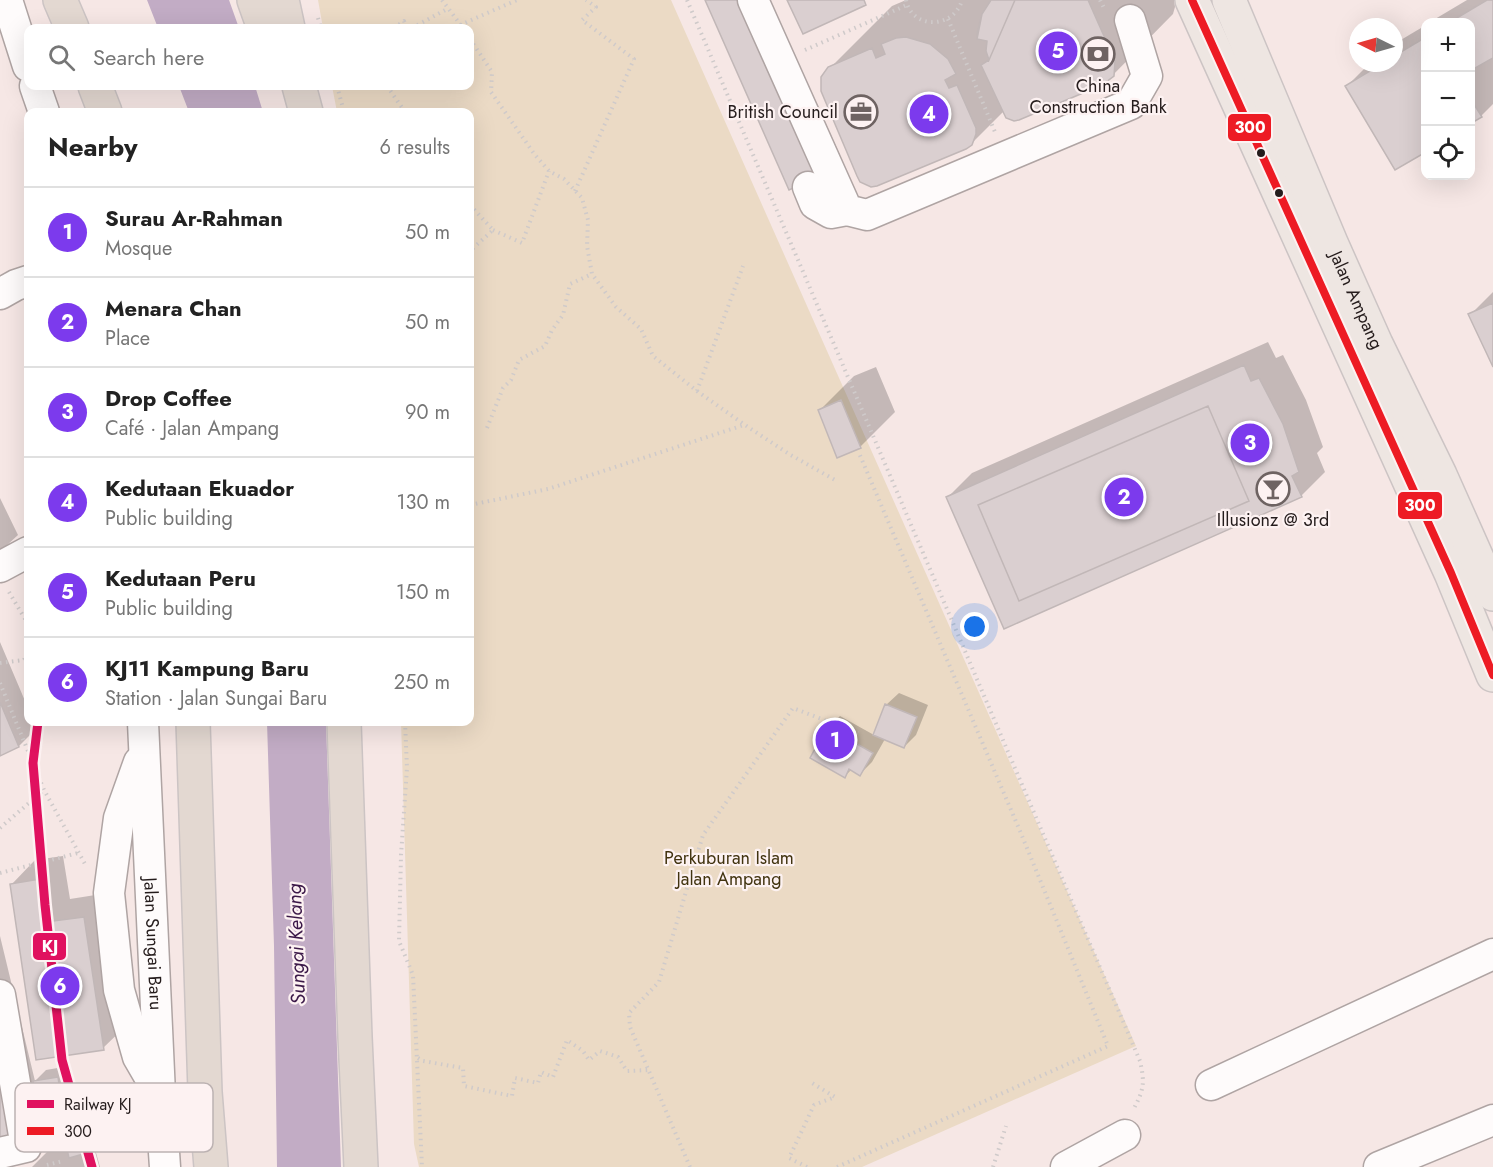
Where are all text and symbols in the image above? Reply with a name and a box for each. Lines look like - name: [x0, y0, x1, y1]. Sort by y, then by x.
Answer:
- north arrow: [1349, 18, 1403, 72]
- map controls: [1421, 18, 1475, 180]
- button: +: [1421, 18, 1475, 72]
- search box: [24, 24, 474, 90]
- pin: 5: [1038, 28, 1078, 74]
- bank icon: China Construction Bank: [1080, 36, 1116, 72]
- icon: search: [45, 41, 78, 74]
- text: Search here: [93, 41, 204, 73]
- button: −: [1421, 72, 1475, 126]
- place label: China Construction Bank: [1029, 73, 1167, 120]
- pin: 4: [910, 92, 948, 136]
- office icon: British Council: [843, 94, 879, 130]
- place label: British Council: [728, 99, 838, 125]
- line badge: 300: [1227, 113, 1272, 142]
- text: 300: [1234, 116, 1266, 139]
- button: locate: [1421, 126, 1475, 180]
- text: Nearby: [48, 128, 137, 166]
- text: 6 results: [380, 133, 450, 162]
- unlabelled marker: [1255, 147, 1267, 159]
- unlabelled marker: [1273, 187, 1285, 199]
- text: Surau Ar-Rahman: [105, 202, 283, 234]
- text: 1: [62, 218, 73, 247]
- text: 50 m: [405, 218, 450, 247]
- text: Mosque: [105, 234, 172, 263]
- street label: Jalan Ampang: [1322, 245, 1390, 353]
- text: Menara Chan: [105, 292, 242, 324]
- text: 2: [61, 308, 74, 337]
- text: 50 m: [405, 308, 450, 337]
- text: Place: [105, 324, 150, 353]
- text: Drop Coffee: [105, 382, 232, 414]
- text: 3: [61, 398, 74, 427]
- text: 90 m: [405, 398, 450, 427]
- text: Café · Jalan Ampang: [105, 414, 279, 443]
- pin: 3: [1230, 420, 1270, 466]
- bar icon: Illusionz @ 3rd: [1255, 471, 1291, 507]
- text: Kedutaan Ekuador: [105, 472, 294, 504]
- pin: 2: [1104, 474, 1144, 520]
- text: 4: [61, 488, 74, 517]
- text: 130 m: [396, 488, 450, 517]
- line badge: 300: [1397, 491, 1443, 520]
- text: 300: [1404, 494, 1436, 517]
- text: Public building: [105, 504, 233, 533]
- place label: Illusionz @ 3rd: [1217, 507, 1329, 533]
- text: Kedutaan Peru: [105, 562, 256, 594]
- text: 5: [61, 578, 74, 607]
- text: 150 m: [396, 578, 450, 607]
- text: Public building: [105, 594, 233, 623]
- your location: [960, 612, 989, 641]
- text: KJ11 Kampung Baru: [105, 652, 309, 684]
- text: 6: [61, 668, 74, 697]
- text: 250 m: [394, 668, 450, 697]
- text: Station · Jalan Sungai Baru: [105, 684, 327, 713]
- pin: 1: [816, 718, 854, 762]
- park label: Perkuburan Islam Jalan Ampang: [664, 845, 794, 892]
- street label: Jalan Sungai Baru: [137, 875, 169, 1011]
- water label: Sungai Kelang: [280, 883, 313, 1005]
- line badge: KJ: [32, 932, 67, 961]
- text: KJ: [42, 935, 58, 958]
- pin: 6: [40, 964, 80, 1008]
- legend: [15, 1083, 213, 1152]
- text: Railway KJ: [64, 1093, 132, 1116]
- text: 300: [64, 1120, 92, 1143]

